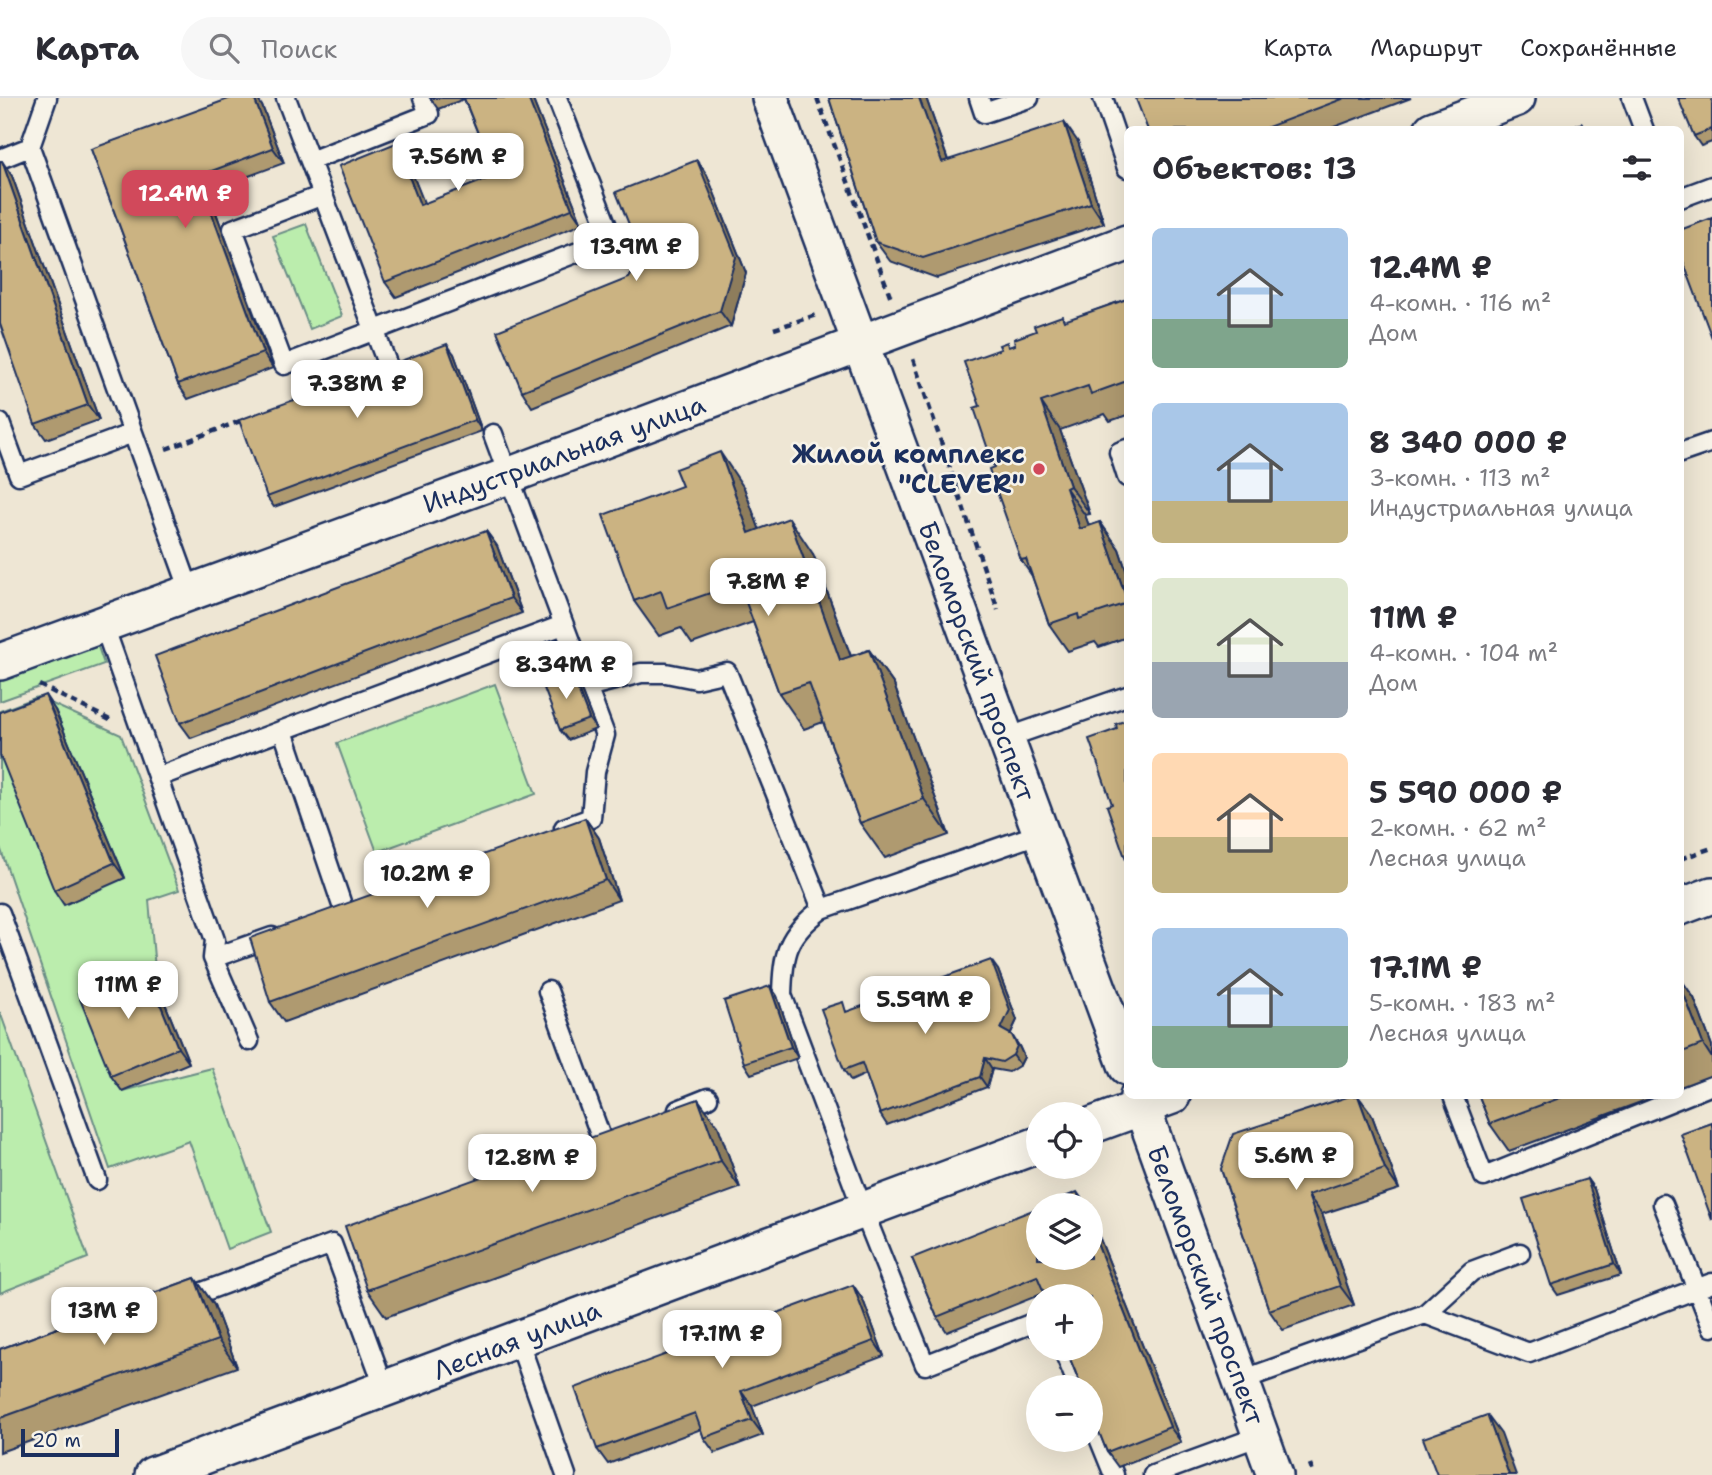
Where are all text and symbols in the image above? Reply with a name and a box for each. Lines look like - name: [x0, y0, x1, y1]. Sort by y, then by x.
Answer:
- search box: [181, 17, 671, 80]
- text: Карта: [35, 26, 139, 71]
- icon: search: [205, 29, 243, 67]
- text: Поиск: [261, 31, 337, 66]
- text: Карта: [1264, 32, 1332, 64]
- text: Маршрут: [1370, 32, 1482, 64]
- text: Сохранённые: [1520, 32, 1677, 64]
- pin: 7.56M ₽: [393, 134, 523, 193]
- text: 7.56M ₽: [409, 141, 507, 171]
- text: Объектов: 13: [1152, 148, 1357, 189]
- icon: filters: [1618, 149, 1656, 187]
- pin: 12.4M ₽: [120, 170, 250, 230]
- text: 12.4M ₽: [138, 178, 232, 208]
- pin: 13.9M ₽: [571, 223, 701, 283]
- text: 13.9M ₽: [590, 231, 682, 261]
- text: 12.4M ₽: [1369, 247, 1492, 288]
- icon: home: [1208, 256, 1292, 340]
- text: 4-комн. · 116 m²: [1369, 288, 1551, 318]
- text: Дом: [1369, 318, 1418, 348]
- pin: 7.38M ₽: [292, 360, 422, 420]
- text: 7.38M ₽: [307, 368, 407, 398]
- street label: Индустриальная улица: [418, 386, 710, 521]
- text: 8 340 000 ₽: [1369, 422, 1568, 463]
- icon: home: [1208, 431, 1292, 515]
- place label: Жилой комплекс "СLEVER": [792, 436, 1025, 501]
- marker: Жилой комплекс "СLEVER": [1031, 461, 1047, 477]
- text: 3-комн. · 113 m²: [1369, 463, 1551, 493]
- text: Индустриальная улица: [1369, 493, 1633, 523]
- street label: Беломорский проспект: [911, 516, 1045, 806]
- pin: 7.8M ₽: [711, 559, 825, 618]
- text: 7.8M ₽: [726, 566, 810, 596]
- text: 11M ₽: [1369, 597, 1458, 638]
- icon: home: [1208, 606, 1292, 690]
- text: 4-комн. · 104 m²: [1369, 638, 1558, 668]
- pin: 8.34M ₽: [501, 642, 631, 701]
- text: 8.34M ₽: [515, 649, 617, 679]
- text: Дом: [1369, 668, 1418, 698]
- text: 5 590 000 ₽: [1369, 772, 1562, 813]
- icon: home: [1208, 781, 1292, 865]
- text: 2-комн. · 62 m²: [1369, 813, 1547, 843]
- text: Лесная улица: [1369, 843, 1526, 873]
- pin: 10.2M ₽: [362, 850, 492, 910]
- text: 10.2M ₽: [380, 858, 474, 888]
- text: 17.1M ₽: [1369, 947, 1482, 988]
- icon: home: [1208, 956, 1292, 1040]
- pin: 11M ₽: [79, 962, 177, 1021]
- text: 11M ₽: [94, 969, 162, 999]
- pin: 5.59M ₽: [860, 976, 990, 1036]
- text: 5.59M ₽: [876, 984, 974, 1014]
- text: 5-комн. · 183 m²: [1369, 988, 1556, 1018]
- text: Лесная улица: [1369, 1018, 1526, 1048]
- map controls: [1026, 1102, 1103, 1452]
- button: locate: [1026, 1102, 1103, 1179]
- pin: 5.6M ₽: [1239, 1132, 1353, 1192]
- pin: 12.8M ₽: [467, 1134, 597, 1194]
- street label: Беломорский проспект: [1140, 1140, 1274, 1430]
- text: 5.6M ₽: [1254, 1140, 1338, 1170]
- text: 12.8M ₽: [484, 1142, 580, 1172]
- button: layers: [1026, 1193, 1103, 1270]
- button: +: [1026, 1284, 1103, 1361]
- pin: 13M ₽: [55, 1288, 153, 1347]
- street label: Лесная улица: [428, 1291, 606, 1388]
- text: 13M ₽: [67, 1295, 141, 1325]
- pin: 17.1M ₽: [657, 1310, 787, 1370]
- text: 17.1M ₽: [679, 1318, 765, 1348]
- button: −: [1026, 1375, 1103, 1452]
- scale bar: [21, 1426, 119, 1458]
- text: 20 m: [32, 1428, 81, 1453]

